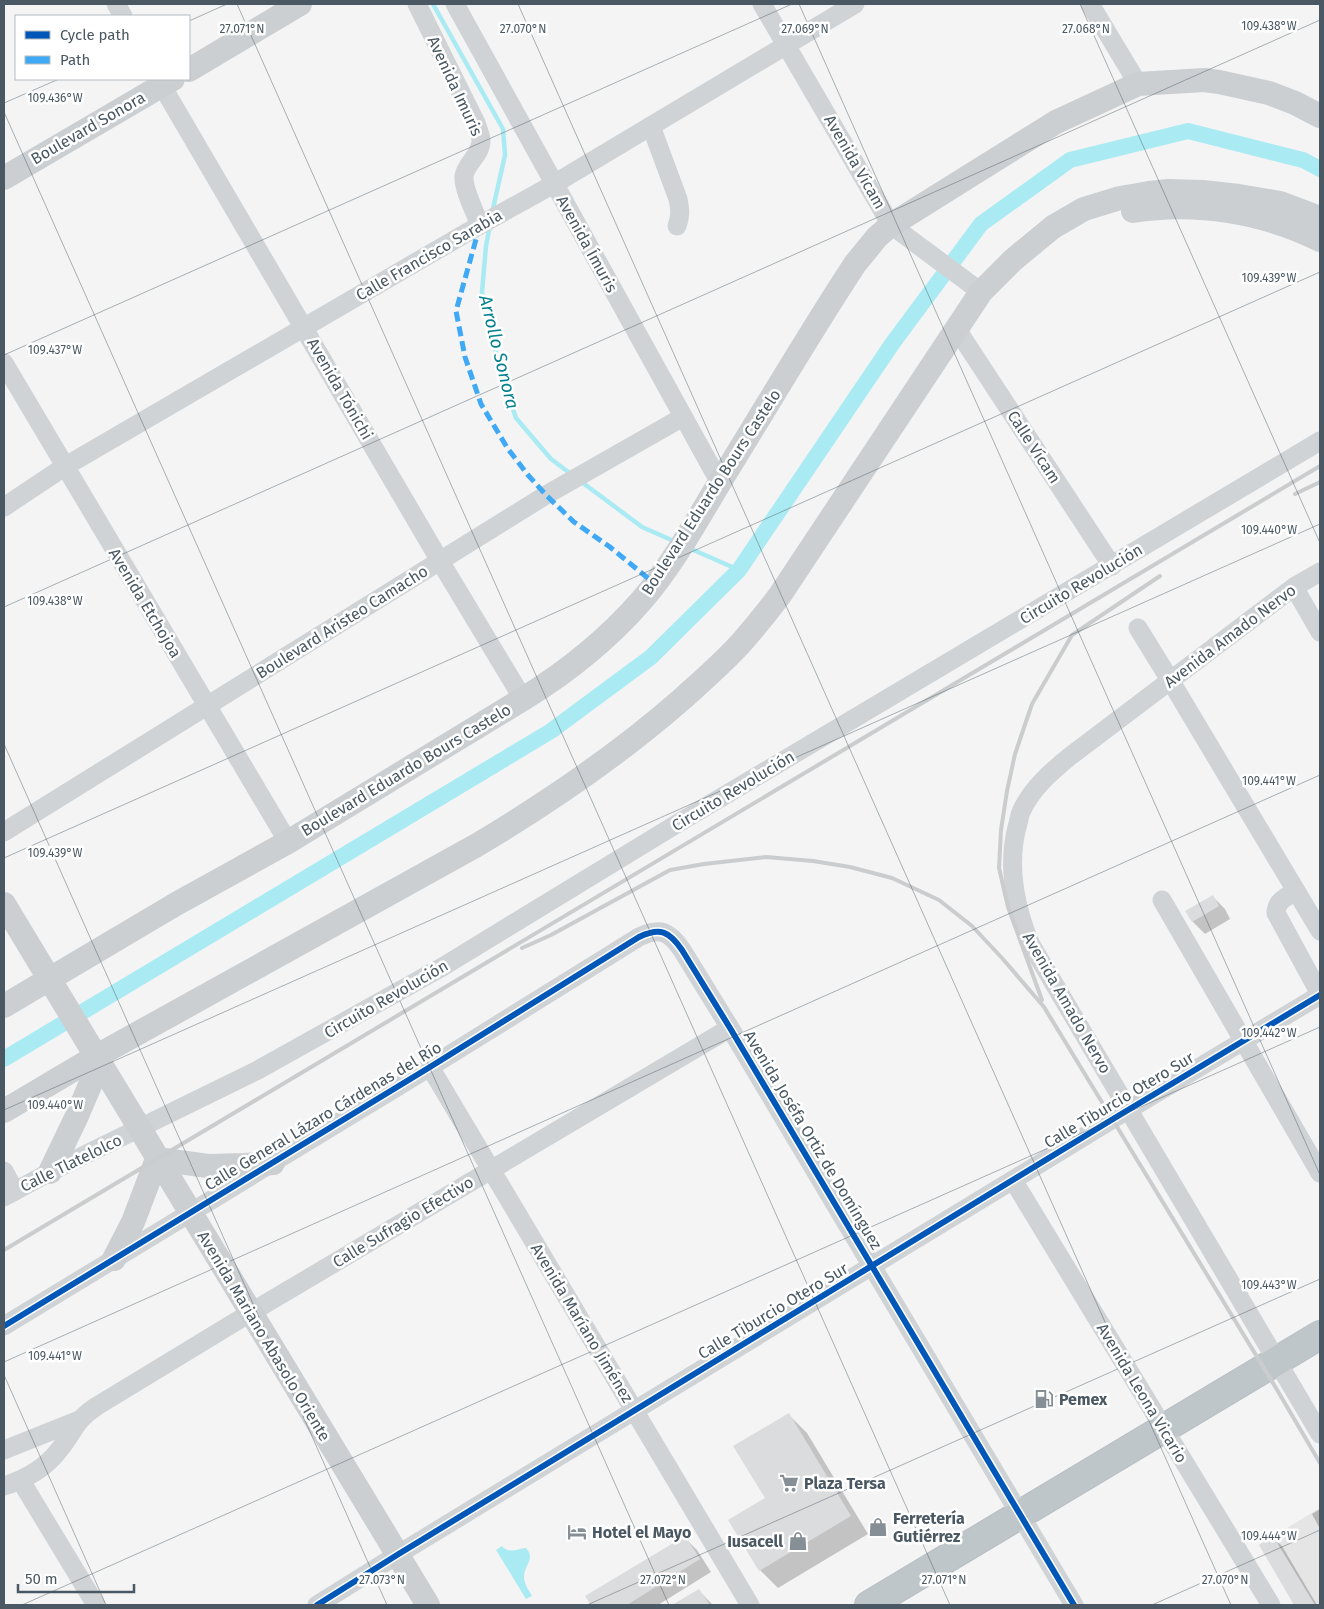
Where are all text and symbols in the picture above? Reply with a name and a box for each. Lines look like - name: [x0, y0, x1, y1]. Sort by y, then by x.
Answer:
- legend: [15, 15, 190, 80]
- text: 109.438°W: [1241, 19, 1297, 33]
- text: 27.071°N: [219, 22, 265, 36]
- text: 27.070°N: [500, 22, 546, 36]
- text: 27.069°N: [781, 22, 829, 36]
- text: 27.068°N: [1062, 22, 1110, 36]
- text: Cycle path: [60, 26, 130, 44]
- street label: Avenida Imuris: [424, 33, 486, 139]
- text: Path: [60, 51, 90, 69]
- street label: Boulevard Sonora: [28, 88, 148, 168]
- text: 109.436°W: [27, 91, 83, 105]
- street label: Avenida Vícam: [820, 112, 890, 212]
- street label: Avenida Ímuris: [553, 192, 622, 296]
- street label: Calle Francisco Sarabia: [353, 205, 505, 305]
- text: 109.439°W: [1241, 271, 1297, 285]
- water label: Arrollo Sonora: [474, 292, 524, 411]
- street label: Avenida Tónichi: [303, 335, 377, 443]
- text: 109.437°W: [28, 343, 82, 357]
- street label: Boulevard Eduardo Bours Castelo: [637, 386, 785, 598]
- street label: Calle Vícam: [1003, 407, 1065, 487]
- text: 109.440°W: [1241, 523, 1297, 537]
- street label: Circuito Revolución: [1016, 540, 1146, 628]
- street label: Avenida Etchojoa: [105, 545, 185, 661]
- street label: Boulevard Aristeo Camacho: [253, 561, 431, 683]
- street label: Avenida Amado Nervo: [1160, 580, 1300, 692]
- text: 109.438°W: [27, 594, 83, 608]
- street label: Boulevard Eduardo Bours Castelo: [298, 700, 514, 840]
- street label: Circuito Revolución: [668, 747, 798, 835]
- text: 109.441°W: [1242, 774, 1296, 788]
- text: 109.439°W: [27, 846, 83, 860]
- street label: Avenida Amado Nervo: [1019, 929, 1115, 1077]
- street label: Circuito Revolución: [321, 956, 451, 1042]
- text: 109.442°W: [1241, 1026, 1297, 1040]
- street label: Avenida Joséfa Ortiz de Domínguez: [740, 1027, 886, 1253]
- street label: Calle General Lázaro Cárdenas del Río: [201, 1038, 445, 1194]
- street label: Calle Tiburcio Otero Sur: [1041, 1047, 1198, 1152]
- text: 109.440°W: [27, 1098, 83, 1112]
- street label: Calle Tlatelolco: [17, 1130, 125, 1196]
- street label: Calle Sufragio Efectivo: [329, 1172, 477, 1272]
- street label: Avenida Mariano Abasolo Oriente: [194, 1227, 334, 1445]
- street label: Avenida Maríano Jiménez: [527, 1240, 637, 1406]
- street label: Calle Tiburcio Otero Sur: [695, 1258, 852, 1363]
- text: 109.443°W: [1241, 1278, 1297, 1292]
- street label: Avenida Leona Vicario: [1093, 1320, 1191, 1466]
- text: 109.441°W: [28, 1349, 82, 1363]
- fuel station icon: Pemex: [1033, 1388, 1055, 1410]
- place label: Pemex: [1059, 1390, 1108, 1409]
- supermarket icon: Plaza Tersa: [778, 1472, 800, 1494]
- place label: Plaza Tersa: [804, 1474, 886, 1493]
- place label: Ferretería Gutiérrez: [893, 1509, 965, 1546]
- shop icon: Ferretería Gutiérrez: [867, 1516, 889, 1538]
- hotel icon: Hotel el Mayo: [566, 1521, 588, 1543]
- place label: Hotel el Mayo: [592, 1523, 691, 1542]
- text: 109.444°W: [1241, 1529, 1297, 1543]
- shop icon: Iusacell: [787, 1530, 809, 1552]
- place label: Iusacell: [727, 1532, 783, 1551]
- scale bar: [18, 1562, 134, 1594]
- text: 50 m: [25, 1570, 58, 1588]
- text: 27.073°N: [359, 1573, 405, 1587]
- text: 27.072°N: [640, 1573, 686, 1587]
- text: 27.071°N: [921, 1573, 967, 1587]
- text: 27.070°N: [1202, 1573, 1248, 1587]

